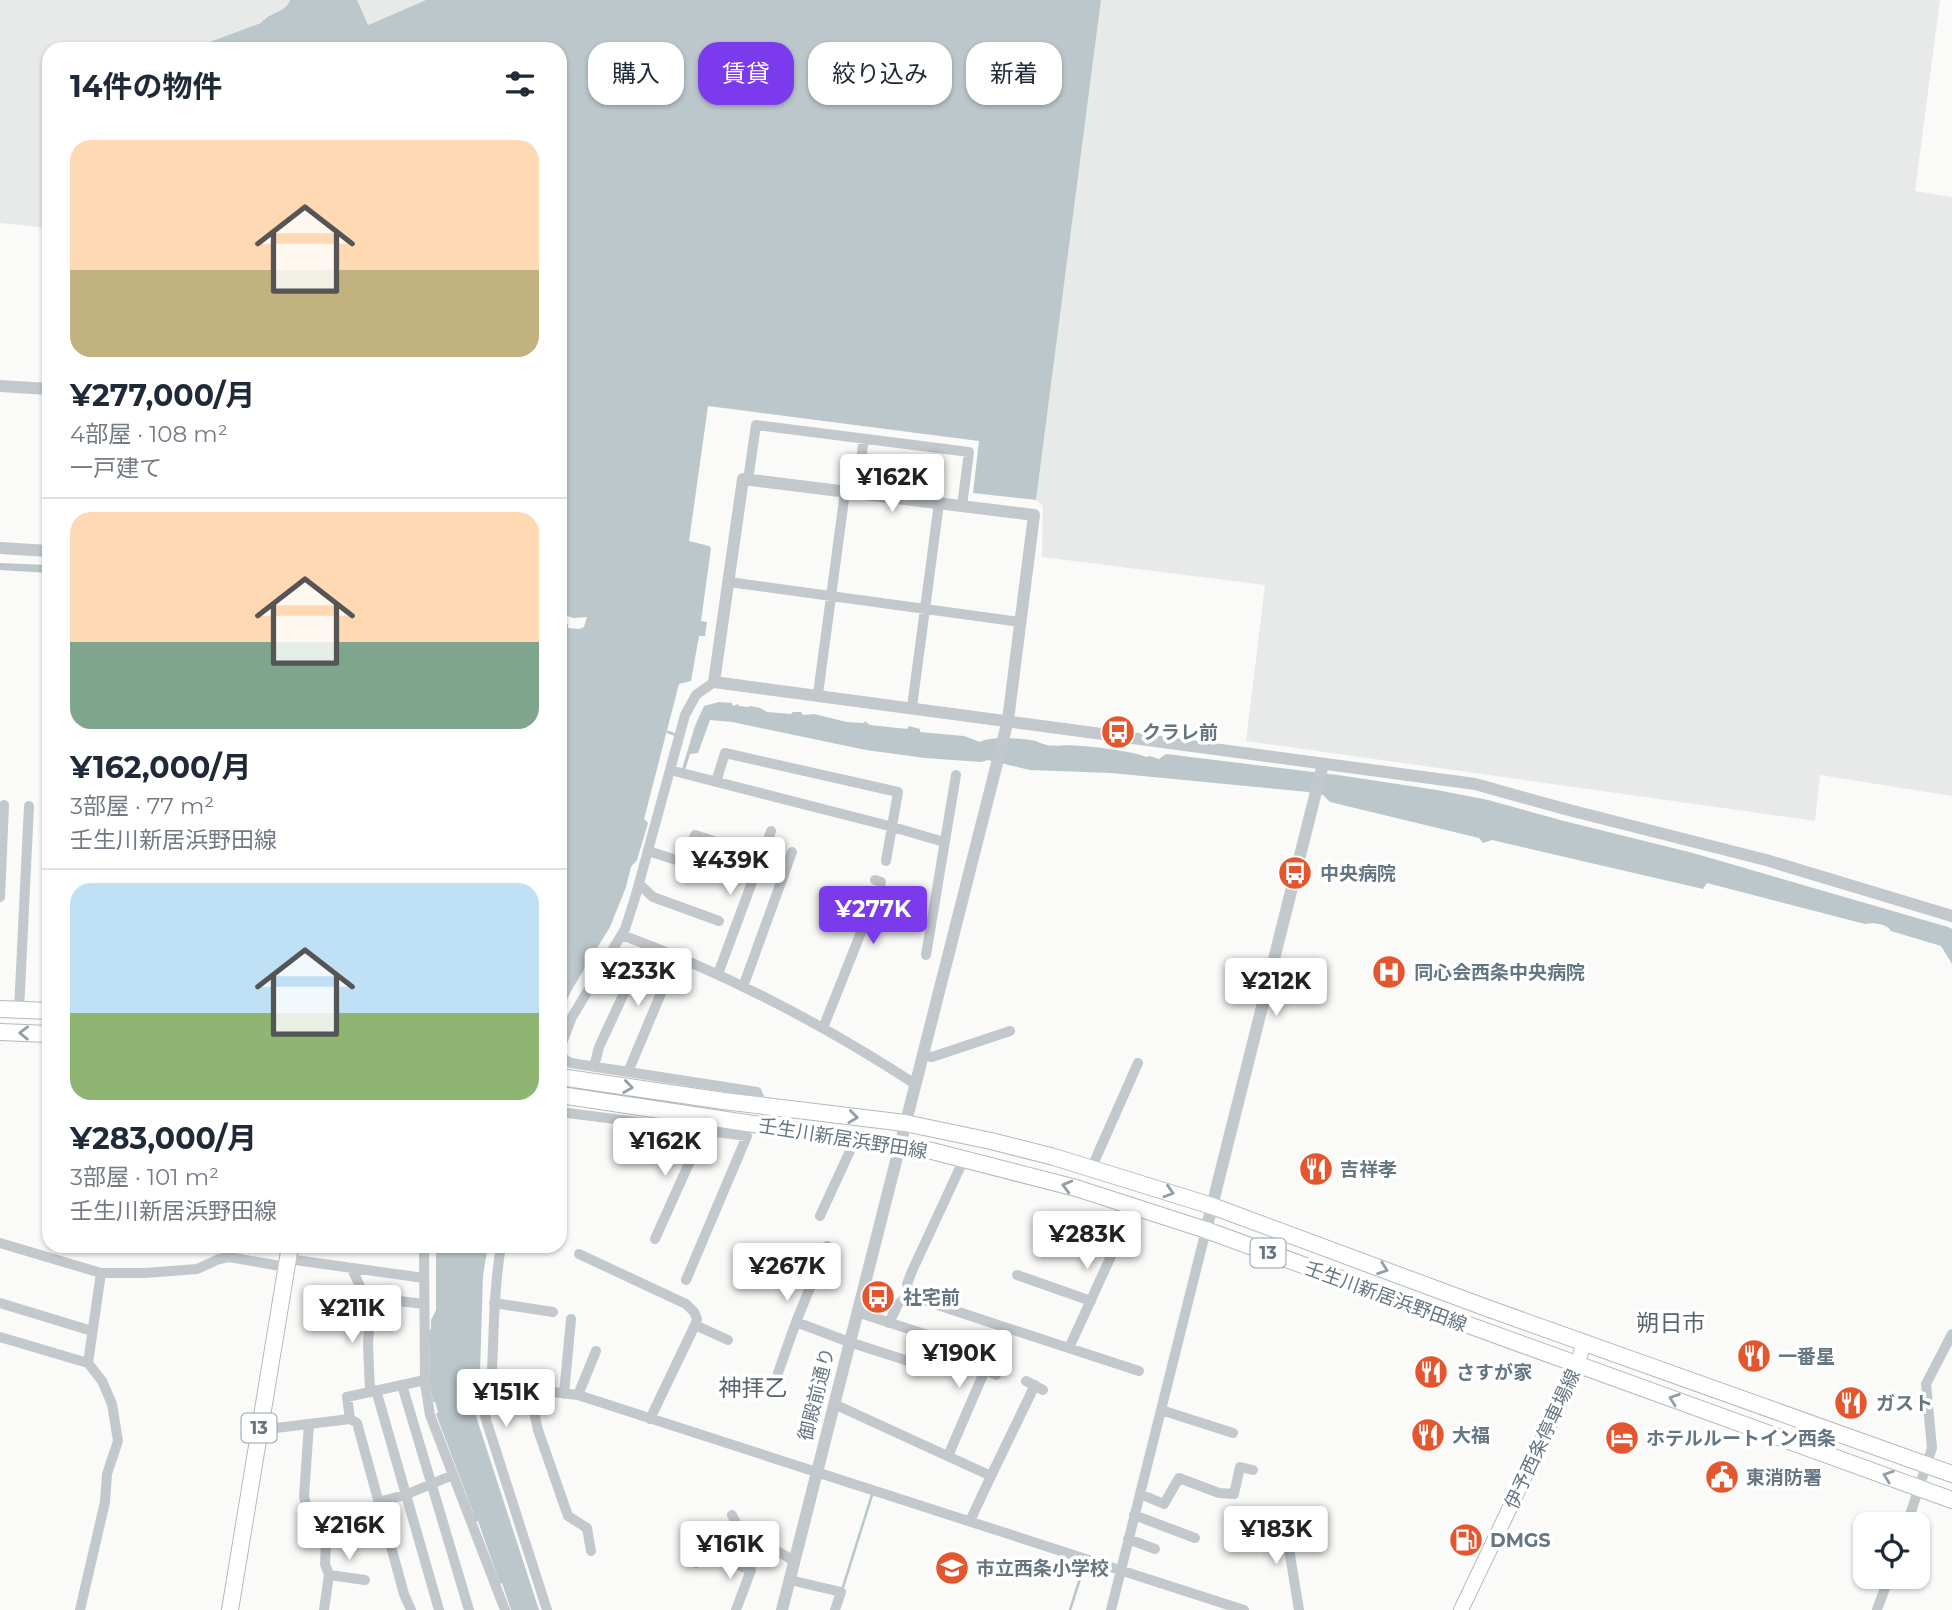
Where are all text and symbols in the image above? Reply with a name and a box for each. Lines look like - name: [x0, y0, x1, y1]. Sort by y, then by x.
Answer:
- chip: 購入: [588, 42, 684, 105]
- chip: 賃貸: [698, 42, 794, 105]
- chip: 絞り込み: [808, 42, 952, 105]
- chip: 新着: [966, 42, 1062, 105]
- icon: filters: [501, 65, 539, 103]
- text: 14件の物件: [70, 68, 222, 105]
- icon: home: [242, 186, 368, 312]
- text: ¥277,000/月: [70, 377, 255, 414]
- text: 4部屋 · 108 m²: [70, 420, 228, 448]
- text: 一戸建て: [70, 454, 162, 482]
- pin: ¥162K: [843, 454, 941, 514]
- text: ¥162K: [856, 463, 928, 491]
- icon: home: [242, 558, 368, 684]
- bus stop icon: クラレ前: [1099, 713, 1137, 751]
- place label: クラレ前: [1142, 721, 1218, 744]
- text: ¥162,000/月: [70, 749, 252, 786]
- text: 3部屋 · 77 m²: [70, 792, 214, 820]
- text: 壬生川新居浜野田線: [70, 826, 277, 854]
- pin: ¥439K: [681, 838, 779, 897]
- text: ¥439K: [691, 846, 769, 874]
- bus stop icon: 中央病院: [1276, 854, 1314, 892]
- place label: 中央病院: [1320, 862, 1396, 885]
- pin: ¥277K: [824, 886, 922, 946]
- text: ¥277K: [835, 895, 911, 923]
- icon: home: [242, 929, 368, 1055]
- pin: ¥233K: [589, 948, 687, 1008]
- hospital icon: 同心会西条中央病院: [1370, 953, 1408, 991]
- text: ¥233K: [601, 957, 675, 985]
- pin: ¥212K: [1227, 958, 1325, 1018]
- place label: 同心会西条中央病院: [1414, 961, 1585, 984]
- text: ¥212K: [1241, 967, 1311, 995]
- one-way arrow: [19, 1025, 29, 1041]
- one-way arrow: [622, 1079, 633, 1094]
- one-way arrow: [847, 1109, 859, 1124]
- street label: 壬生川新居浜野田線: [757, 1114, 929, 1163]
- pin: ¥162K: [616, 1118, 714, 1178]
- text: ¥283,000/月: [70, 1120, 257, 1157]
- text: ¥162K: [629, 1127, 701, 1155]
- restaurant icon: 吉祥孝: [1297, 1150, 1335, 1188]
- place label: 吉祥孝: [1340, 1158, 1397, 1181]
- text: 3部屋 · 101 m²: [70, 1163, 219, 1191]
- one-way arrow: [1061, 1180, 1073, 1194]
- one-way arrow: [1163, 1184, 1175, 1199]
- text: 壬生川新居浜野田線: [70, 1197, 277, 1225]
- pin: ¥283K: [1038, 1212, 1136, 1271]
- text: ¥283K: [1049, 1220, 1125, 1248]
- road number: 13: [1250, 1238, 1286, 1268]
- pin: ¥267K: [738, 1244, 836, 1303]
- text: ¥267K: [749, 1252, 825, 1280]
- street label: 壬生川新居浜野田線: [1302, 1256, 1470, 1337]
- one-way arrow: [1376, 1261, 1388, 1275]
- bus stop icon: 社宅前: [859, 1278, 897, 1316]
- pin: ¥211K: [303, 1286, 401, 1345]
- place label: 社宅前: [903, 1286, 960, 1309]
- text: ¥211K: [319, 1294, 385, 1322]
- district label: 朔日市: [1637, 1309, 1706, 1337]
- pin: ¥190K: [910, 1330, 1008, 1390]
- restaurant icon: 一番星: [1735, 1337, 1773, 1375]
- text: ¥190K: [922, 1339, 996, 1367]
- street label: 御殿前通り: [794, 1345, 839, 1443]
- place label: 一番星: [1778, 1345, 1835, 1368]
- restaurant icon: さすが家: [1412, 1353, 1450, 1391]
- place label: さすが家: [1456, 1361, 1532, 1384]
- street label: 伊予西条停車場線: [1500, 1365, 1585, 1513]
- pin: ¥151K: [457, 1370, 555, 1429]
- district label: 神拝乙: [719, 1374, 788, 1402]
- text: ¥151K: [473, 1378, 539, 1406]
- restaurant icon: ガスト: [1832, 1384, 1870, 1422]
- place label: ガスト: [1876, 1392, 1933, 1415]
- one-way arrow: [1669, 1393, 1681, 1407]
- road number: 13: [242, 1414, 276, 1442]
- restaurant icon: 大福: [1409, 1416, 1447, 1454]
- hotel icon: ホテルルートイン西条: [1603, 1419, 1641, 1457]
- place label: 大福: [1452, 1424, 1490, 1447]
- place label: ホテルルートイン西条: [1646, 1427, 1836, 1450]
- public building icon: 東消防署: [1703, 1458, 1741, 1496]
- place label: 東消防署: [1746, 1466, 1822, 1489]
- one-way arrow: [1882, 1471, 1894, 1485]
- pin: ¥216K: [300, 1502, 398, 1562]
- pin: ¥183K: [1227, 1506, 1325, 1566]
- text: ¥216K: [313, 1511, 385, 1539]
- map controls: [1853, 1512, 1930, 1589]
- button: locate: [1853, 1512, 1930, 1589]
- text: ¥183K: [1240, 1515, 1312, 1543]
- fuel station icon: DMGS: [1447, 1521, 1485, 1559]
- pin: ¥161K: [681, 1522, 779, 1581]
- place label: DMGS: [1490, 1529, 1551, 1552]
- text: ¥161K: [696, 1530, 764, 1558]
- school or university icon: 市立西条小学校: [933, 1549, 971, 1587]
- place label: 市立西条小学校: [976, 1557, 1109, 1580]

